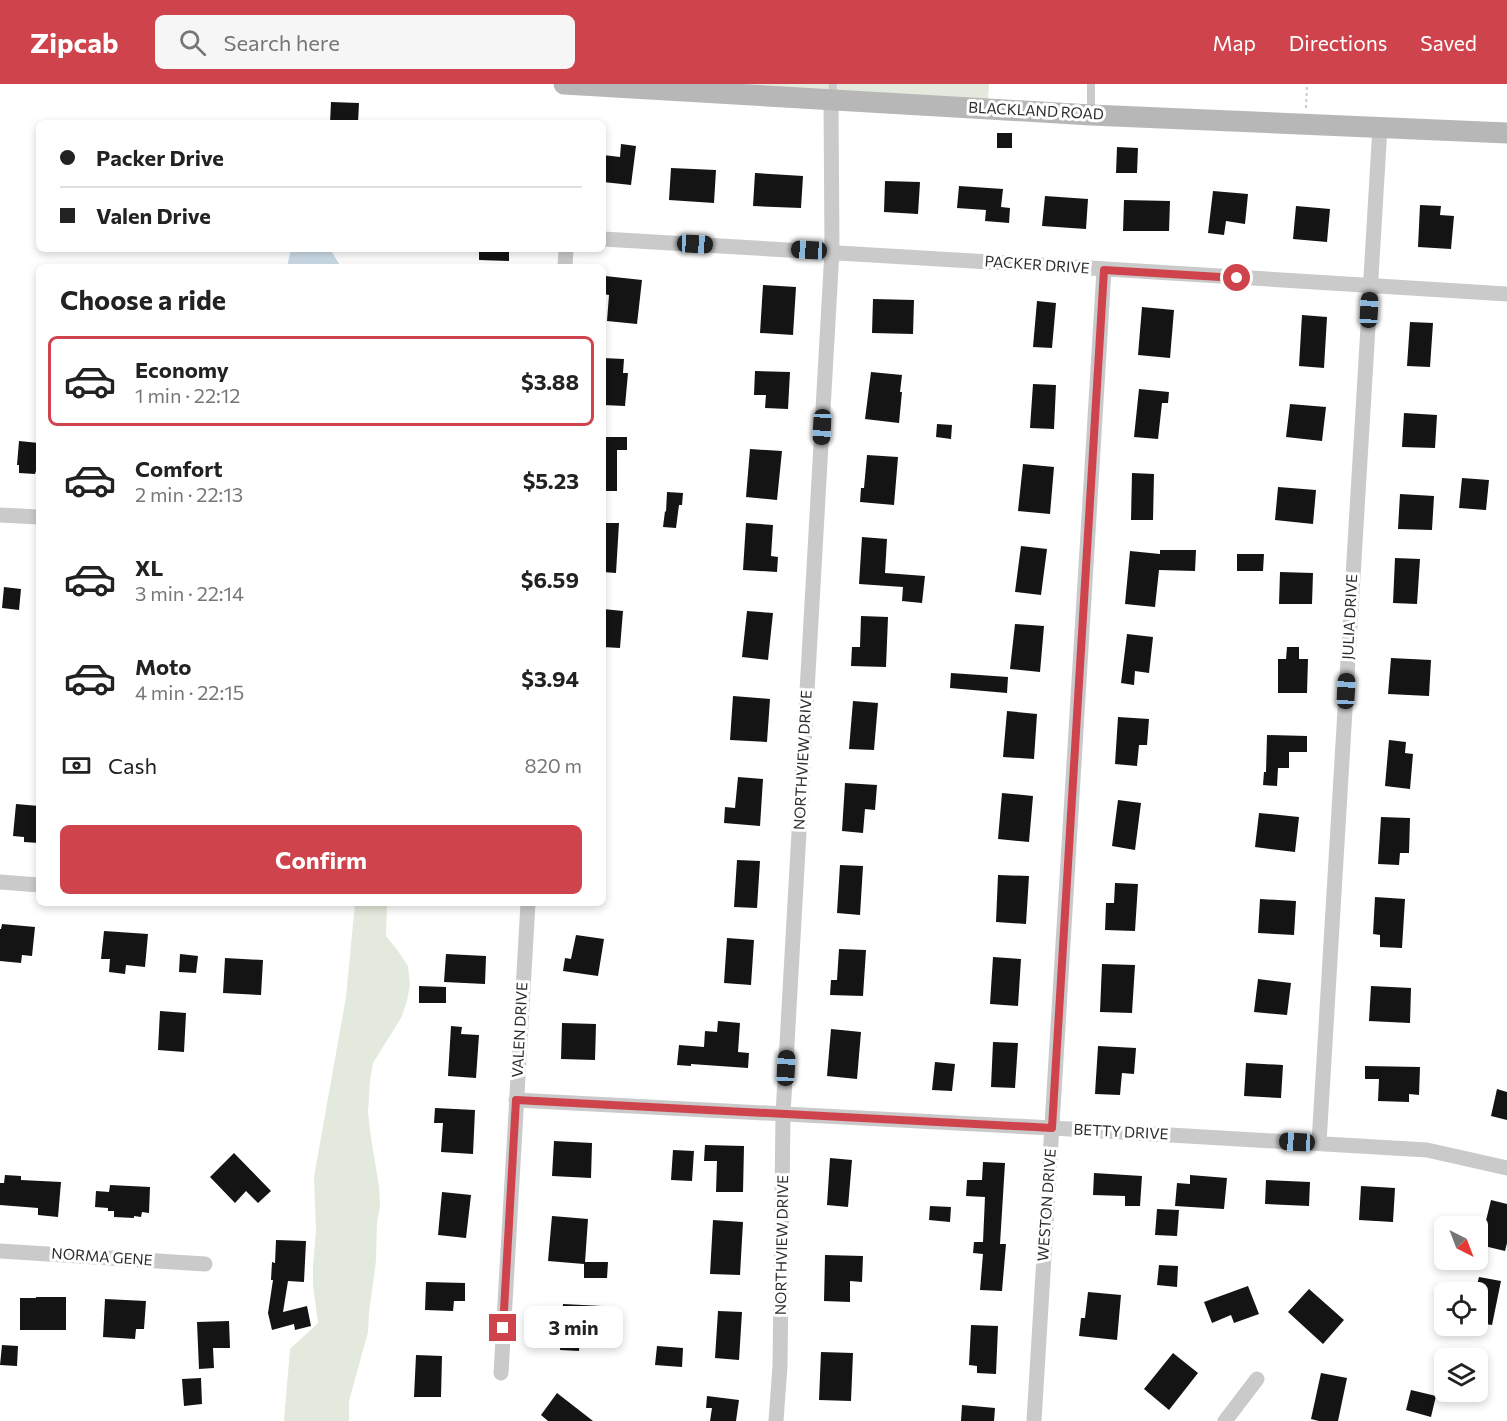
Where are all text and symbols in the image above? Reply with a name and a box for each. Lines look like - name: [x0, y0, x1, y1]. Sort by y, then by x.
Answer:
- search box: [155, 15, 575, 69]
- text: Zipcab: [30, 25, 119, 59]
- icon: search: [176, 26, 209, 59]
- text: Search here: [224, 29, 340, 56]
- text: Map: [1213, 30, 1256, 55]
- text: Directions: [1289, 30, 1387, 55]
- text: Saved: [1420, 30, 1477, 55]
- street label: BLACKLAND ROAD: [968, 97, 1104, 123]
- text: Packer Drive: [96, 144, 224, 171]
- text: Valen Drive: [96, 202, 211, 229]
- car: [677, 234, 713, 254]
- car: [791, 240, 827, 260]
- street label: PACKER DRIVE: [984, 251, 1090, 277]
- route start: [1223, 264, 1250, 291]
- text: Choose a ride: [60, 283, 226, 316]
- car: [1359, 292, 1379, 328]
- icon: car: [63, 354, 117, 408]
- text: Economy: [135, 356, 229, 383]
- text: $3.88: [521, 368, 579, 395]
- text: 1 min · 22:12: [135, 383, 240, 407]
- car: [812, 409, 832, 445]
- icon: car: [63, 453, 117, 507]
- text: Comfort: [135, 455, 223, 482]
- text: $5.23: [523, 467, 579, 494]
- text: 2 min · 22:13: [135, 482, 243, 506]
- icon: car: [63, 552, 117, 606]
- text: XL: [135, 554, 163, 581]
- text: $6.59: [521, 566, 579, 593]
- street label: JULIA DRIVE: [1338, 574, 1360, 660]
- text: 3 min · 22:14: [135, 581, 244, 605]
- icon: car: [63, 651, 117, 705]
- text: Moto: [135, 653, 191, 680]
- text: $3.94: [521, 665, 579, 692]
- car: [1336, 673, 1356, 709]
- text: 4 min · 22:15: [135, 680, 244, 704]
- street label: NORTHVIEW DRIVE: [789, 689, 815, 830]
- icon: cash: [60, 749, 93, 782]
- text: Cash: [108, 752, 157, 779]
- text: 820 m: [525, 753, 582, 777]
- button: Confirm: [60, 825, 582, 894]
- street label: VALEN DRIVE: [508, 982, 530, 1078]
- car: [776, 1050, 796, 1086]
- street label: BETTY DRIVE: [1073, 1120, 1169, 1142]
- car: [1279, 1132, 1315, 1152]
- street label: WESTON DRIVE: [1033, 1148, 1059, 1262]
- street label: NORTHVIEW DRIVE: [771, 1175, 791, 1315]
- north arrow: [1434, 1216, 1488, 1270]
- map controls: [1434, 1216, 1488, 1402]
- street label: NORMA GENE: [51, 1243, 153, 1269]
- button: locate: [1434, 1282, 1488, 1336]
- callout: 3 min: [524, 1307, 623, 1349]
- route end: [489, 1314, 516, 1341]
- text: 3 min: [548, 1315, 599, 1339]
- button: layers: [1434, 1348, 1488, 1402]

